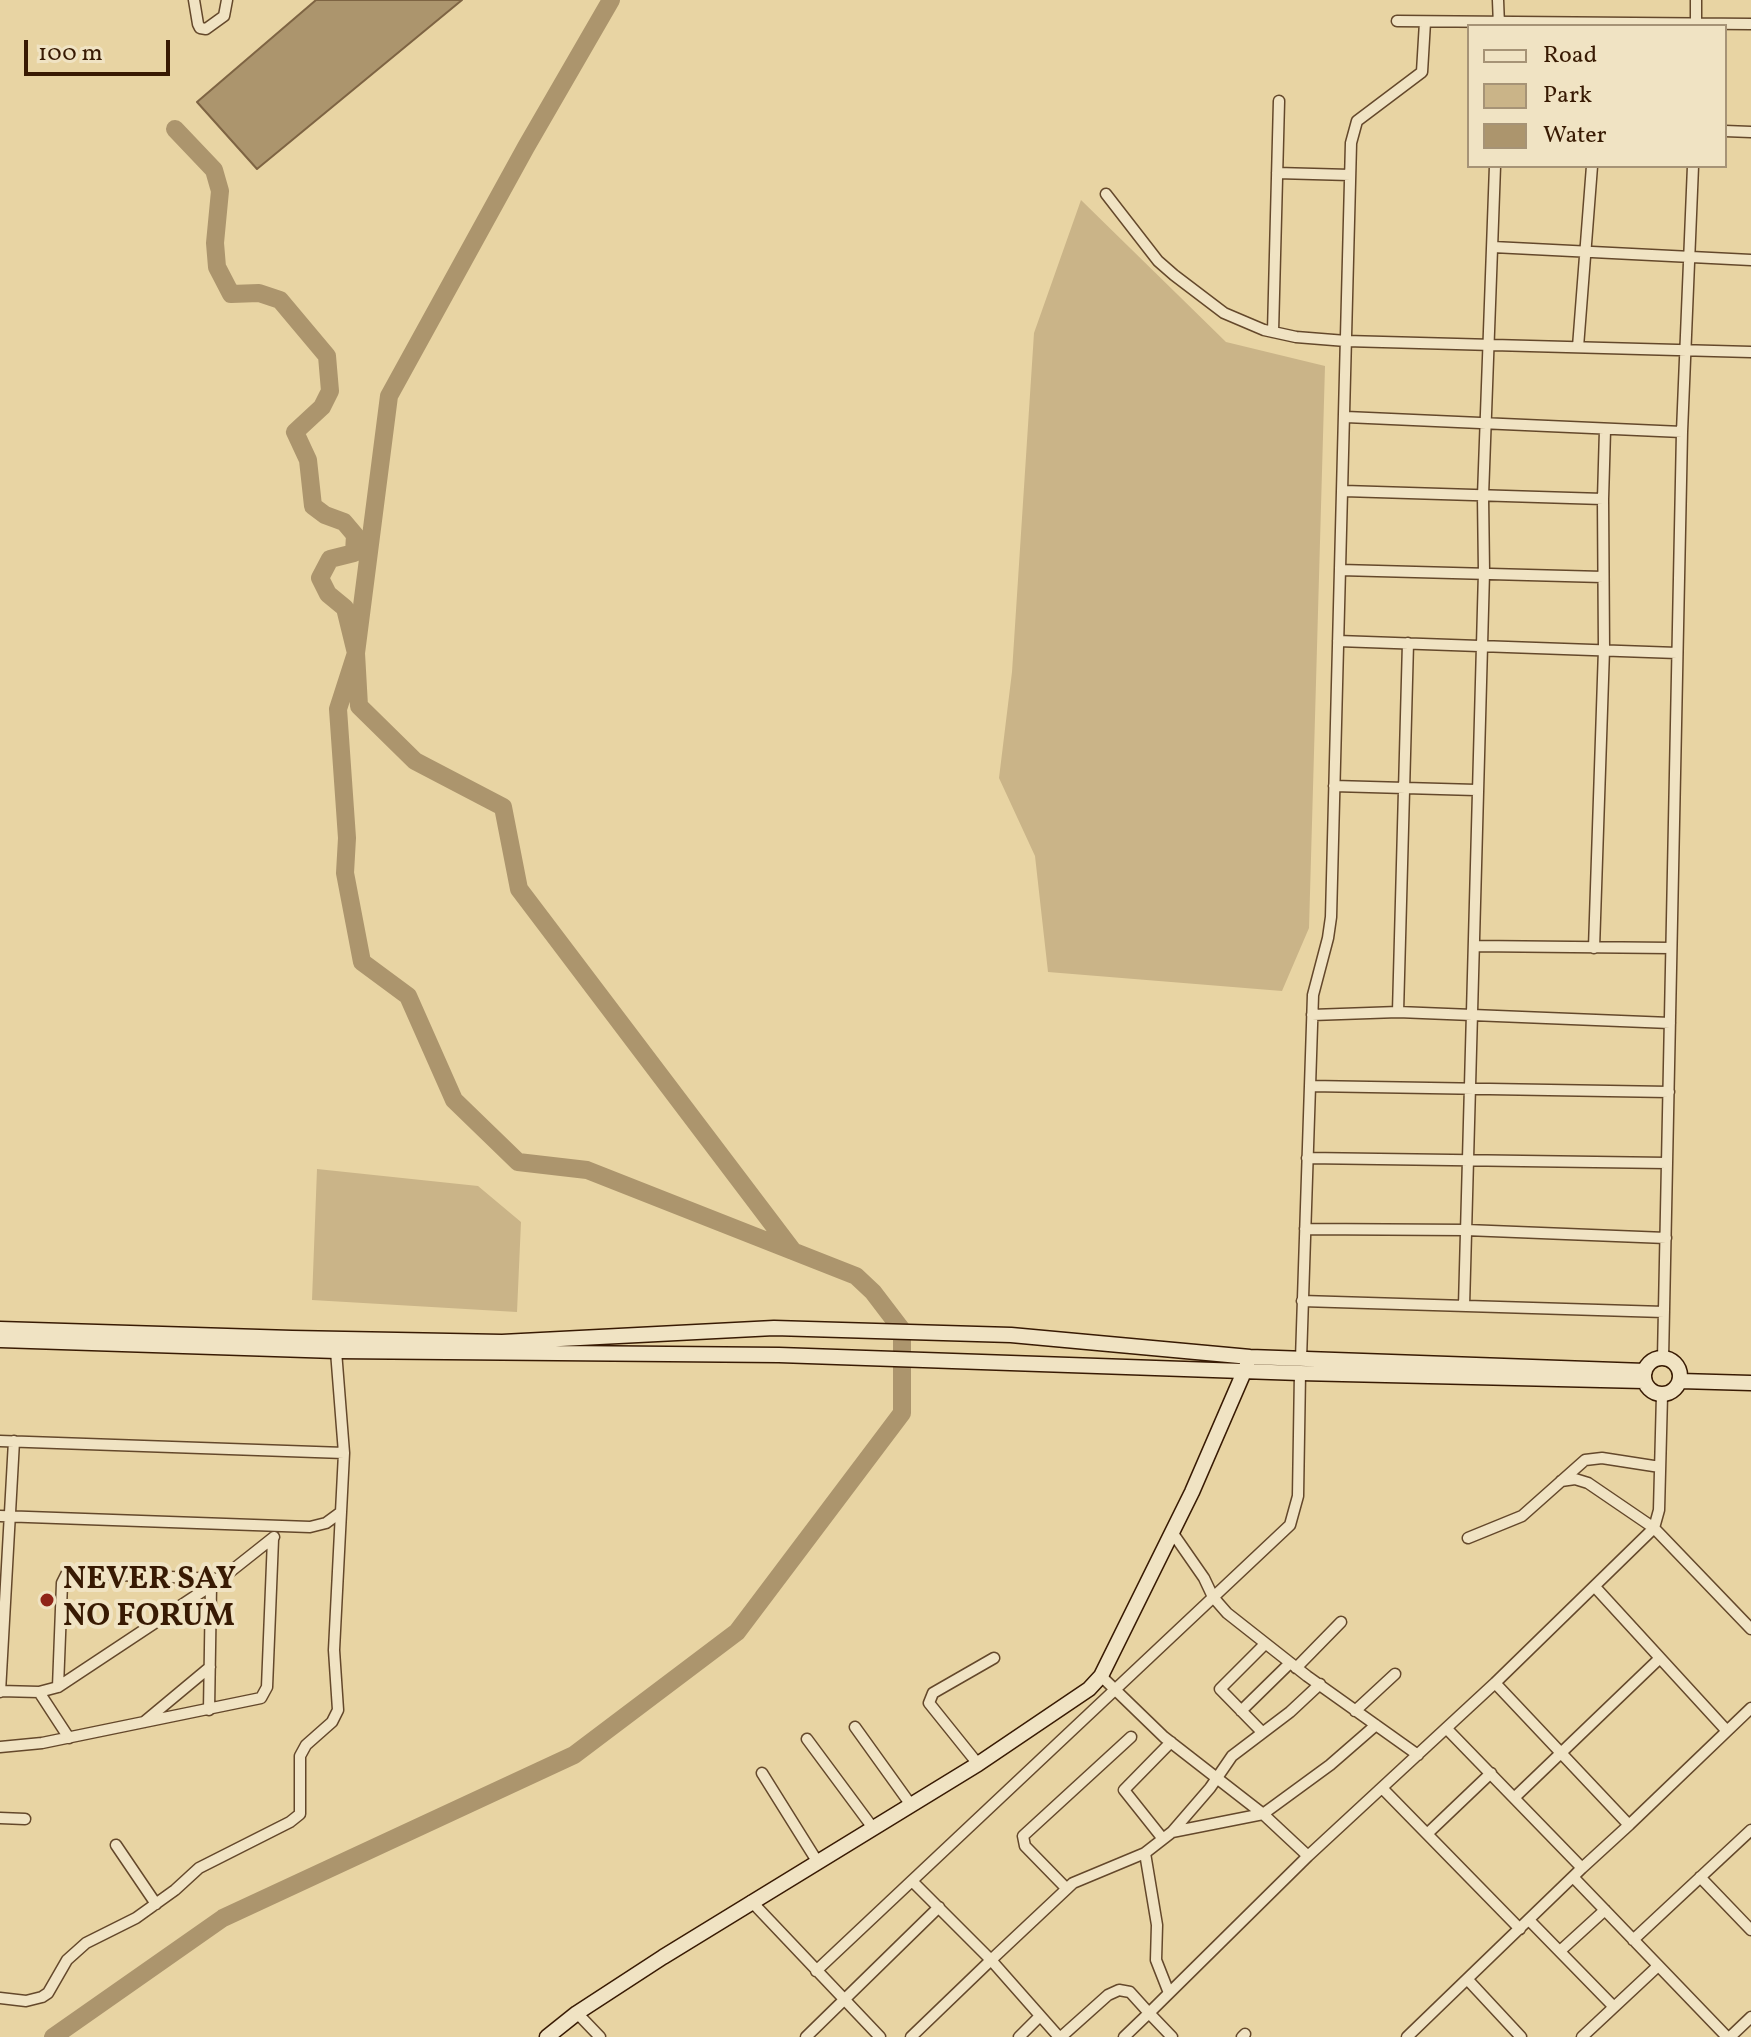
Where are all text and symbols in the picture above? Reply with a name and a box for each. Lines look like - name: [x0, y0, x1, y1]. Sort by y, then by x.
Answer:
- scale bar: [28, 24, 174, 74]
- legend: [1467, 24, 1727, 168]
- text: 100 m: [38, 37, 103, 71]
- text: Road: [1543, 39, 1597, 73]
- text: Park: [1543, 79, 1592, 113]
- text: Water: [1543, 119, 1607, 153]
- place label: NEVER SAY NO FORUM: [63, 1563, 236, 1638]
- marker: NEVER SAY NO FORUM: [38, 1591, 56, 1609]

